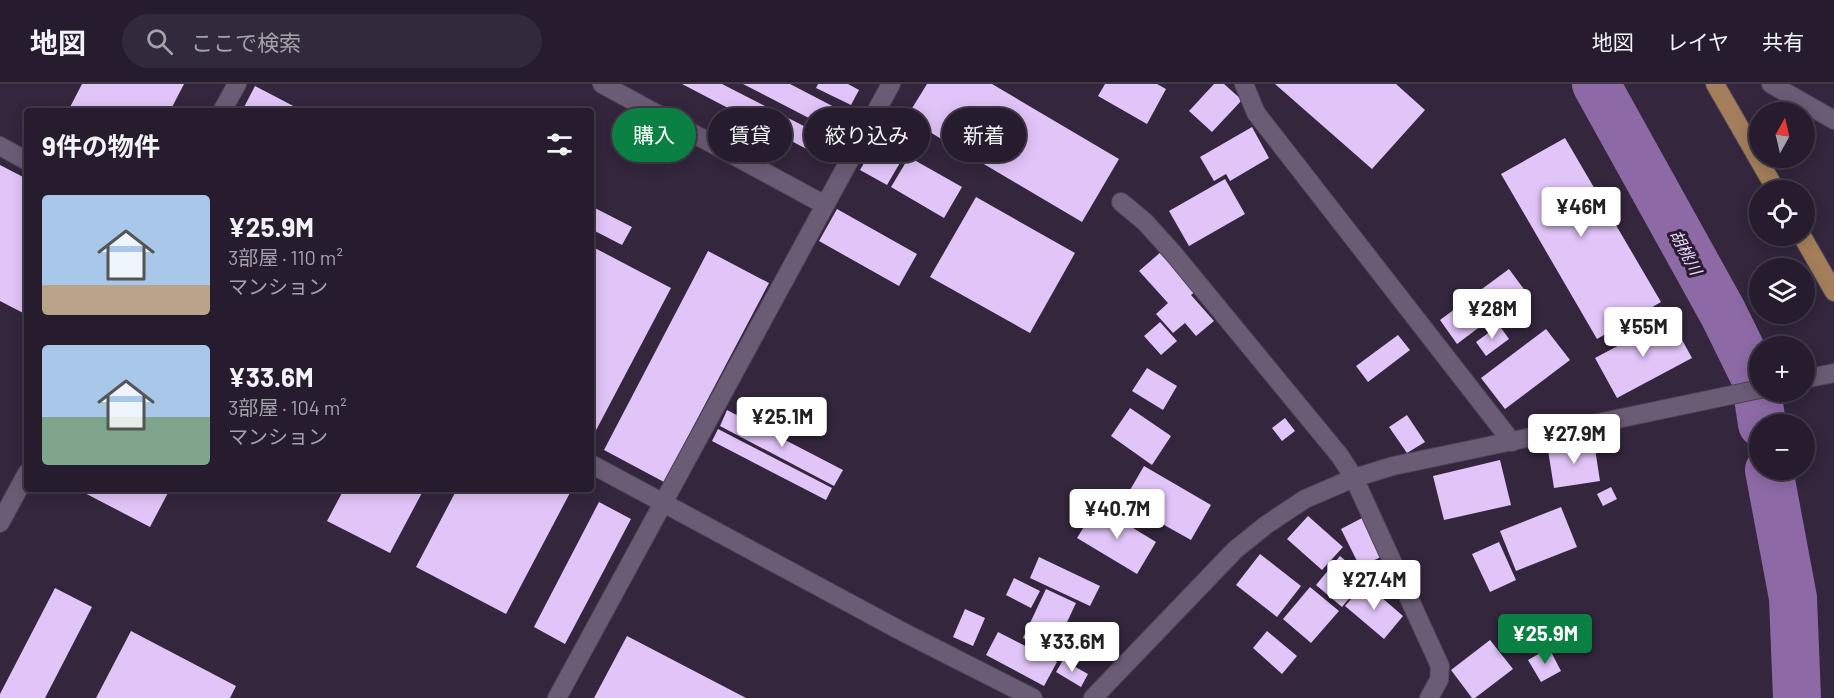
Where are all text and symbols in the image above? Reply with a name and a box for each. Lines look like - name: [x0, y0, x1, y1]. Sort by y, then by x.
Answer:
- search box: [122, 14, 542, 68]
- text: 地図: [30, 25, 86, 59]
- icon: search: [143, 25, 176, 58]
- text: ここで検索: [191, 29, 301, 55]
- text: 地図: [1592, 29, 1634, 54]
- text: レイヤ: [1667, 29, 1729, 54]
- text: 共有: [1762, 29, 1804, 54]
- north arrow: [1749, 102, 1815, 168]
- map controls: [1749, 102, 1815, 480]
- chip: 購入: [612, 108, 696, 162]
- chip: 賃貸: [708, 108, 792, 162]
- chip: 絞り込み: [804, 108, 930, 162]
- chip: 新着: [942, 108, 1026, 162]
- icon: filters: [543, 128, 576, 161]
- text: 9件の物件: [42, 130, 160, 161]
- button: locate: [1749, 180, 1815, 246]
- pin: ¥46M: [1545, 187, 1617, 238]
- text: ¥46M: [1556, 194, 1606, 218]
- text: ¥25.9M: [228, 211, 314, 242]
- icon: home: [90, 219, 162, 291]
- water label: 胡桃川: [1667, 226, 1707, 279]
- text: 3部屋 · 110 m²: [228, 245, 343, 269]
- button: layers: [1749, 258, 1815, 324]
- text: マンション: [228, 274, 328, 298]
- pin: ¥28M: [1456, 289, 1528, 340]
- text: ¥28M: [1467, 296, 1517, 320]
- pin: ¥55M: [1607, 307, 1679, 358]
- text: ¥55M: [1618, 314, 1668, 338]
- button: +: [1749, 336, 1815, 402]
- text: ¥33.6M: [228, 361, 314, 392]
- icon: home: [90, 369, 162, 441]
- text: 3部屋 · 104 m²: [228, 395, 347, 419]
- pin: ¥25.1M: [733, 397, 831, 448]
- text: ¥25.1M: [751, 404, 813, 428]
- pin: ¥27.9M: [1525, 414, 1623, 465]
- button: −: [1749, 414, 1815, 480]
- text: ¥27.9M: [1542, 421, 1606, 445]
- text: マンション: [228, 424, 328, 448]
- pin: ¥40.7M: [1068, 489, 1166, 540]
- text: ¥40.7M: [1084, 496, 1150, 520]
- pin: ¥27.4M: [1325, 560, 1423, 611]
- text: ¥27.4M: [1341, 567, 1407, 591]
- pin: ¥25.9M: [1496, 614, 1594, 665]
- text: ¥25.9M: [1512, 621, 1578, 645]
- pin: ¥33.6M: [1023, 622, 1121, 673]
- text: ¥33.6M: [1039, 629, 1105, 653]

